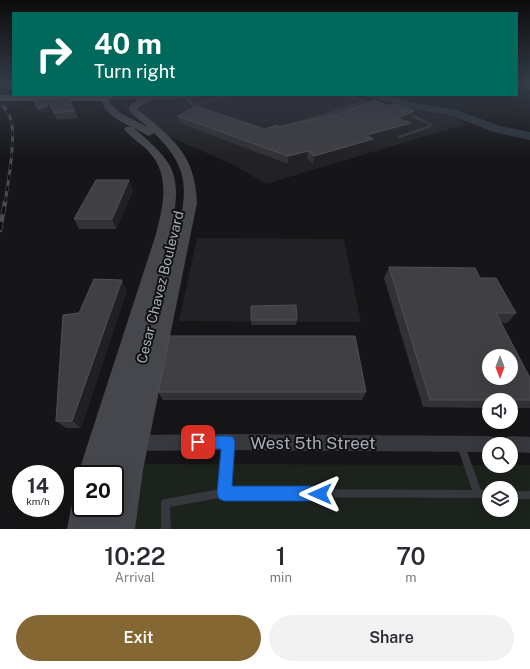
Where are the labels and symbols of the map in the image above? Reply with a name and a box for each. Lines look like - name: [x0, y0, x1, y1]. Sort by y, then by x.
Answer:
- street label: Cesar Chavez Boulevard: [133, 209, 187, 365]
- north arrow: [482, 349, 518, 385]
- pin: [181, 425, 215, 459]
- street label: West 5th Street: [250, 433, 376, 453]
- speed limit sign: 20: [72, 465, 124, 517]
- position arrow: [299, 473, 341, 515]

